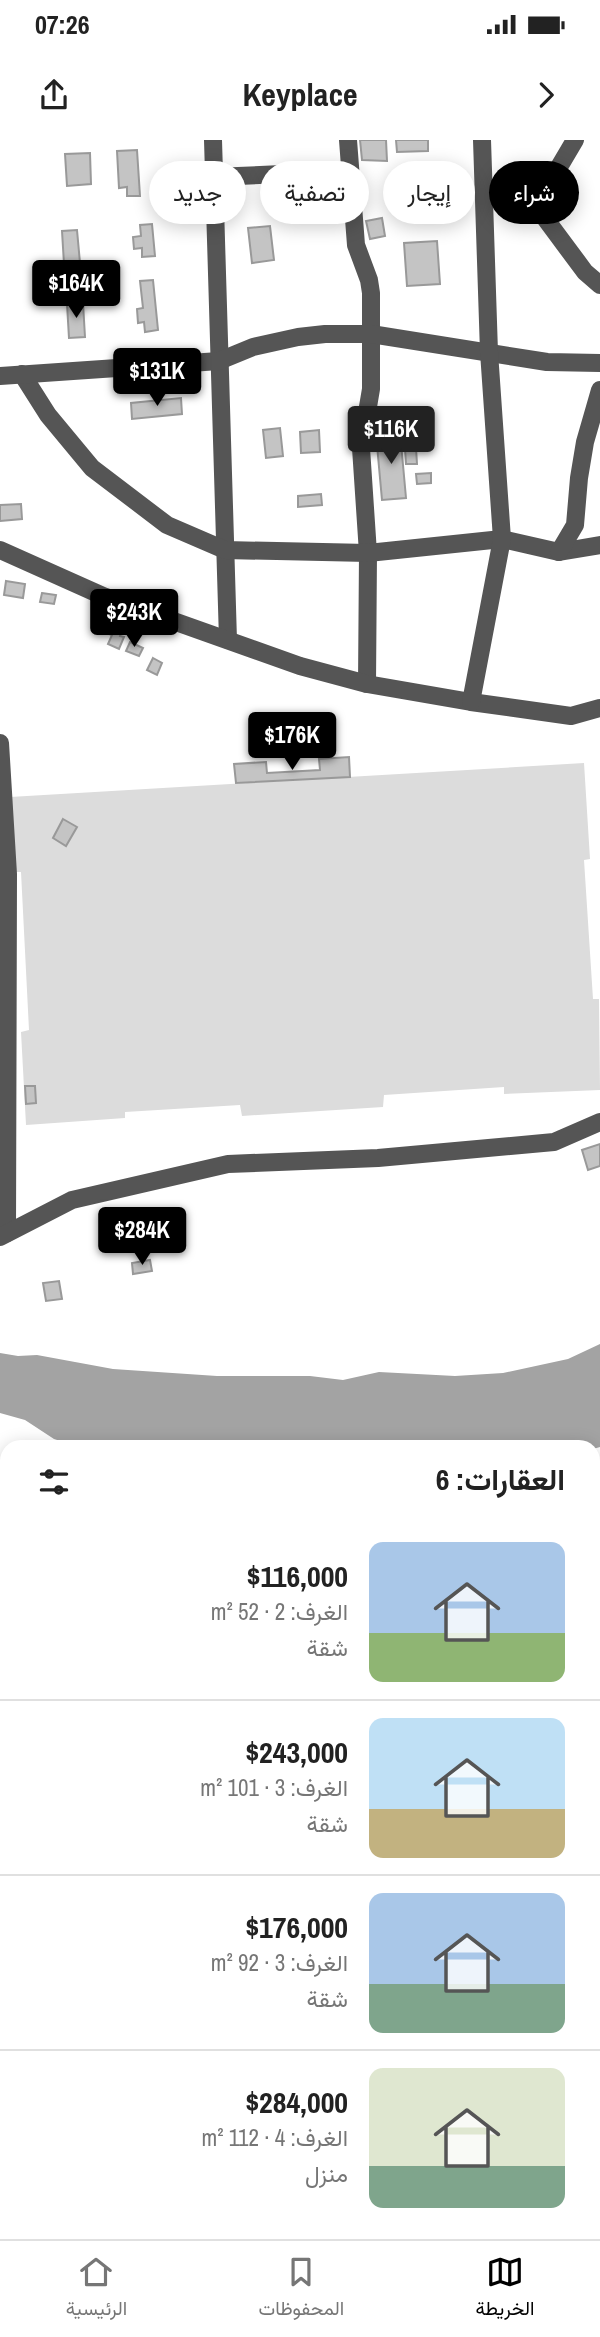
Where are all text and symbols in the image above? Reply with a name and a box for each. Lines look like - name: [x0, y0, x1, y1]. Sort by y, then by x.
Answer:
- text: 07:26: [35, 7, 90, 42]
- text: Keyplace: [242, 73, 358, 116]
- icon: share: [35, 76, 73, 114]
- icon: forward: [527, 76, 565, 114]
- chip: جديد: [149, 161, 246, 224]
- chip: تصفية: [260, 161, 369, 224]
- chip: إيجار: [383, 161, 475, 224]
- chip: شراء: [489, 161, 579, 224]
- pin: $164K: [27, 260, 125, 320]
- text: $164K: [48, 267, 104, 298]
- pin: $131K: [108, 348, 206, 408]
- text: $131K: [129, 355, 185, 386]
- pin: $116K: [342, 406, 440, 466]
- text: $116K: [364, 413, 418, 444]
- pin: $243K: [85, 589, 183, 649]
- text: $243K: [106, 596, 162, 627]
- pin: $176K: [243, 712, 341, 772]
- text: $176K: [264, 719, 320, 750]
- pin: $284K: [93, 1208, 191, 1267]
- text: $284K: [114, 1214, 170, 1245]
- text: العقارات: 6: [436, 1459, 565, 1499]
- icon: filters: [35, 1463, 73, 1501]
- text: $116,000: [247, 1556, 348, 1596]
- icon: home: [425, 1570, 509, 1654]
- text: الغرف: 2 · 52 m²: [211, 1596, 348, 1627]
- text: شقة: [306, 1632, 348, 1663]
- text: $243,000: [245, 1732, 348, 1772]
- icon: home: [425, 1746, 509, 1830]
- text: الغرف: 3 · 101 m²: [200, 1772, 348, 1803]
- text: شقة: [306, 1808, 348, 1839]
- text: $176,000: [245, 1907, 348, 1947]
- icon: home: [425, 1921, 509, 2005]
- text: الغرف: 3 · 92 m²: [211, 1947, 348, 1978]
- text: شقة: [306, 1983, 348, 2014]
- text: $284,000: [245, 2082, 348, 2122]
- icon: home: [425, 2096, 509, 2180]
- text: الغرف: 4 · 112 m²: [202, 2122, 348, 2153]
- text: منزل: [305, 2158, 348, 2189]
- tab: الرئيسية: [66, 2253, 127, 2325]
- tab: المحفوظات: [259, 2253, 344, 2325]
- tab: الخريطة: [476, 2253, 534, 2325]

